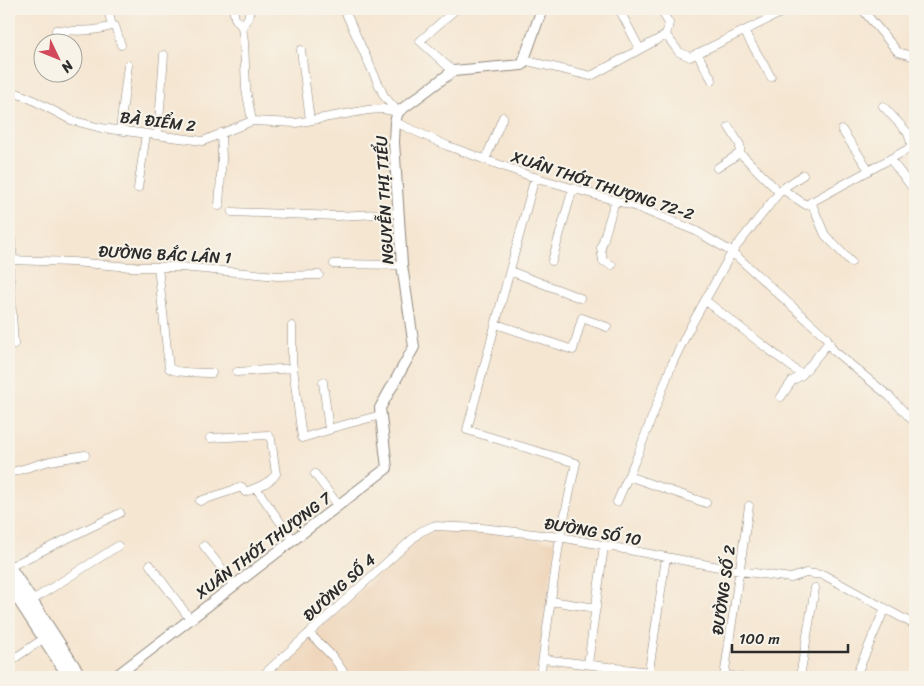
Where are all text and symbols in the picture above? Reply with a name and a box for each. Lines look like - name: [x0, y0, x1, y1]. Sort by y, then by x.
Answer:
- north arrow: [32, 32, 82, 82]
- text: N: [54, 54, 80, 79]
- street label: BÀ ĐIỂM 2: [118, 102, 197, 141]
- street label: NGUYỄN THỊ TIỂU: [367, 134, 402, 265]
- street label: XUÂN THỚI THƯỢNG 72-2: [507, 142, 698, 229]
- street label: ĐƯỜNG BẮC LÂN 1: [98, 237, 232, 272]
- street label: XUÂN THỚI THƯỢNG 7: [188, 484, 338, 607]
- street label: ĐƯỜNG SỐ 10: [542, 509, 644, 554]
- street label: ĐƯỜNG SỐ 2: [703, 543, 744, 637]
- street label: ĐƯỜNG SỐ 4: [296, 546, 383, 629]
- scale bar: [732, 621, 848, 653]
- text: 100 m: [739, 626, 780, 652]

